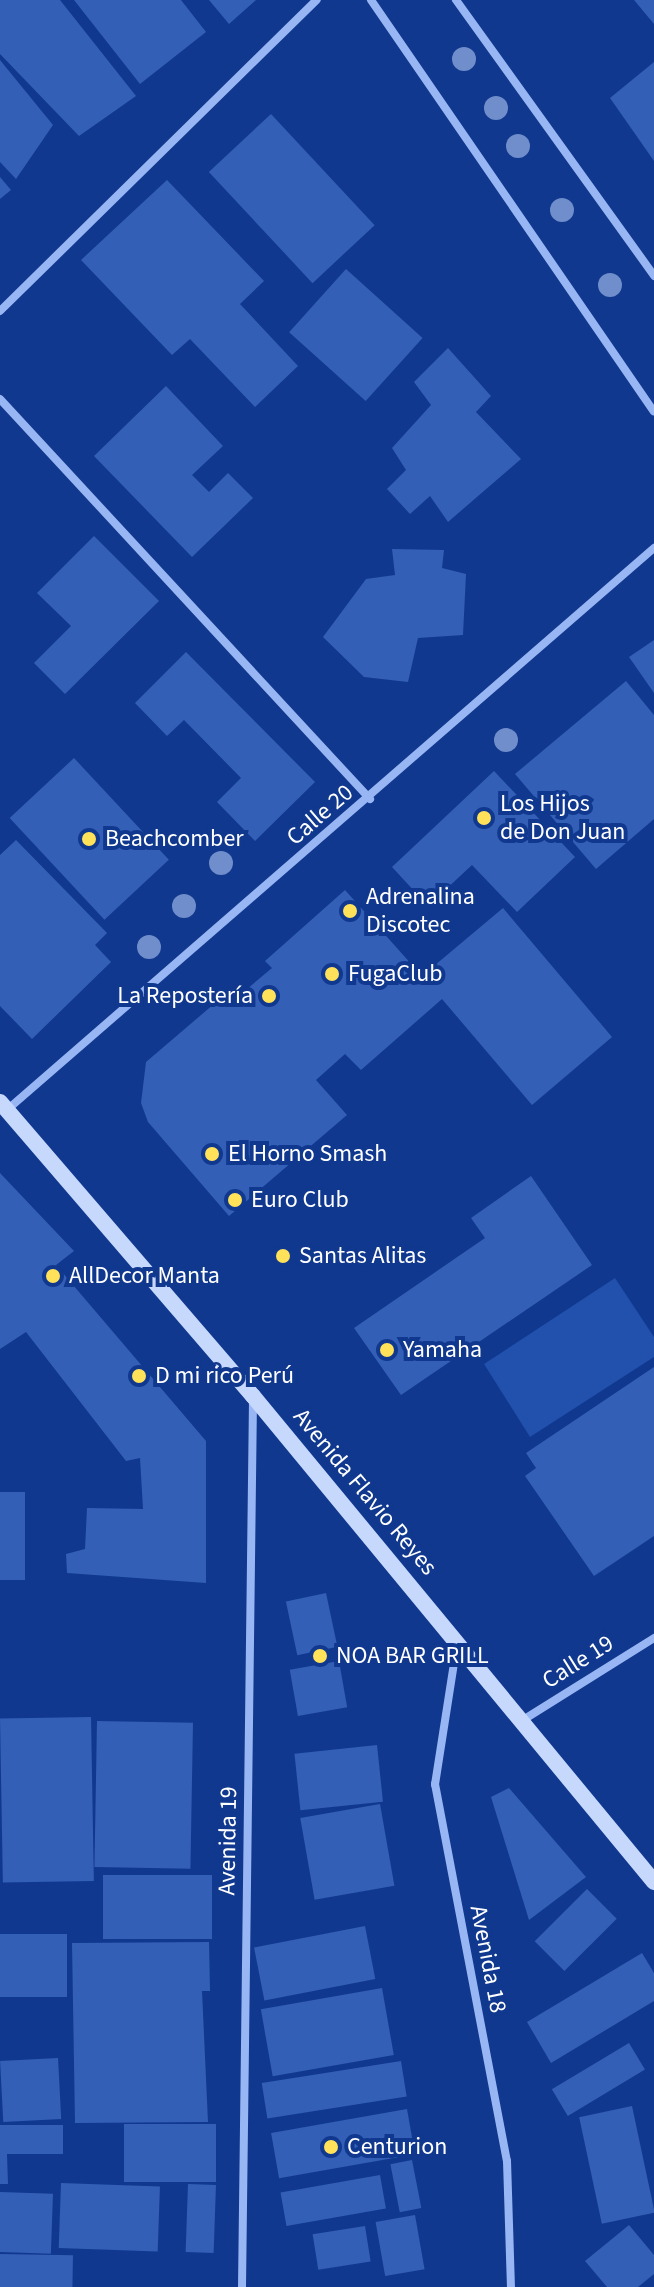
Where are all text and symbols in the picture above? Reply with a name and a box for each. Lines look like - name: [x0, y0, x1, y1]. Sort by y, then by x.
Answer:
- street label: Calle 20: [281, 778, 359, 852]
- place label: Los Hijos de Don Juan: [500, 790, 625, 846]
- marker: Los Hijos de Don Juan: [475, 809, 493, 827]
- place label: Beachcomber: [105, 825, 244, 853]
- marker: Beachcomber: [80, 830, 98, 848]
- place label: Adrenalina Discotec: [366, 883, 475, 939]
- marker: Adrenalina Discotec: [341, 902, 359, 920]
- place label: FugaClub: [348, 960, 442, 988]
- marker: FugaClub: [323, 965, 341, 983]
- place label: La Repostería: [117, 982, 253, 1010]
- marker: La Repostería: [260, 987, 278, 1005]
- place label: El Horno Smash: [228, 1140, 387, 1168]
- marker: El Horno Smash: [203, 1145, 221, 1163]
- place label: Euro Club: [251, 1186, 349, 1214]
- marker: Euro Club: [226, 1191, 244, 1209]
- place label: Santas Alitas: [299, 1242, 426, 1270]
- marker: Santas Alitas: [274, 1247, 292, 1265]
- place label: AllDecor Manta: [69, 1262, 220, 1290]
- marker: AllDecor Manta: [44, 1267, 62, 1285]
- place label: Yamaha: [403, 1336, 482, 1364]
- marker: Yamaha: [378, 1341, 396, 1359]
- place label: D mi rico Perú: [155, 1362, 294, 1390]
- marker: D mi rico Perú: [130, 1367, 148, 1385]
- street label: Avenida Flavio Reyes: [287, 1403, 443, 1581]
- street label: Calle 19: [537, 1629, 619, 1695]
- place label: NOA BAR GRILL: [336, 1642, 489, 1670]
- marker: NOA BAR GRILL: [311, 1647, 329, 1665]
- street label: Avenida 19: [213, 1786, 243, 1896]
- street label: Avenida 18: [463, 1903, 513, 2015]
- place label: Centurion: [347, 2133, 447, 2161]
- marker: Centurion: [322, 2138, 340, 2156]

